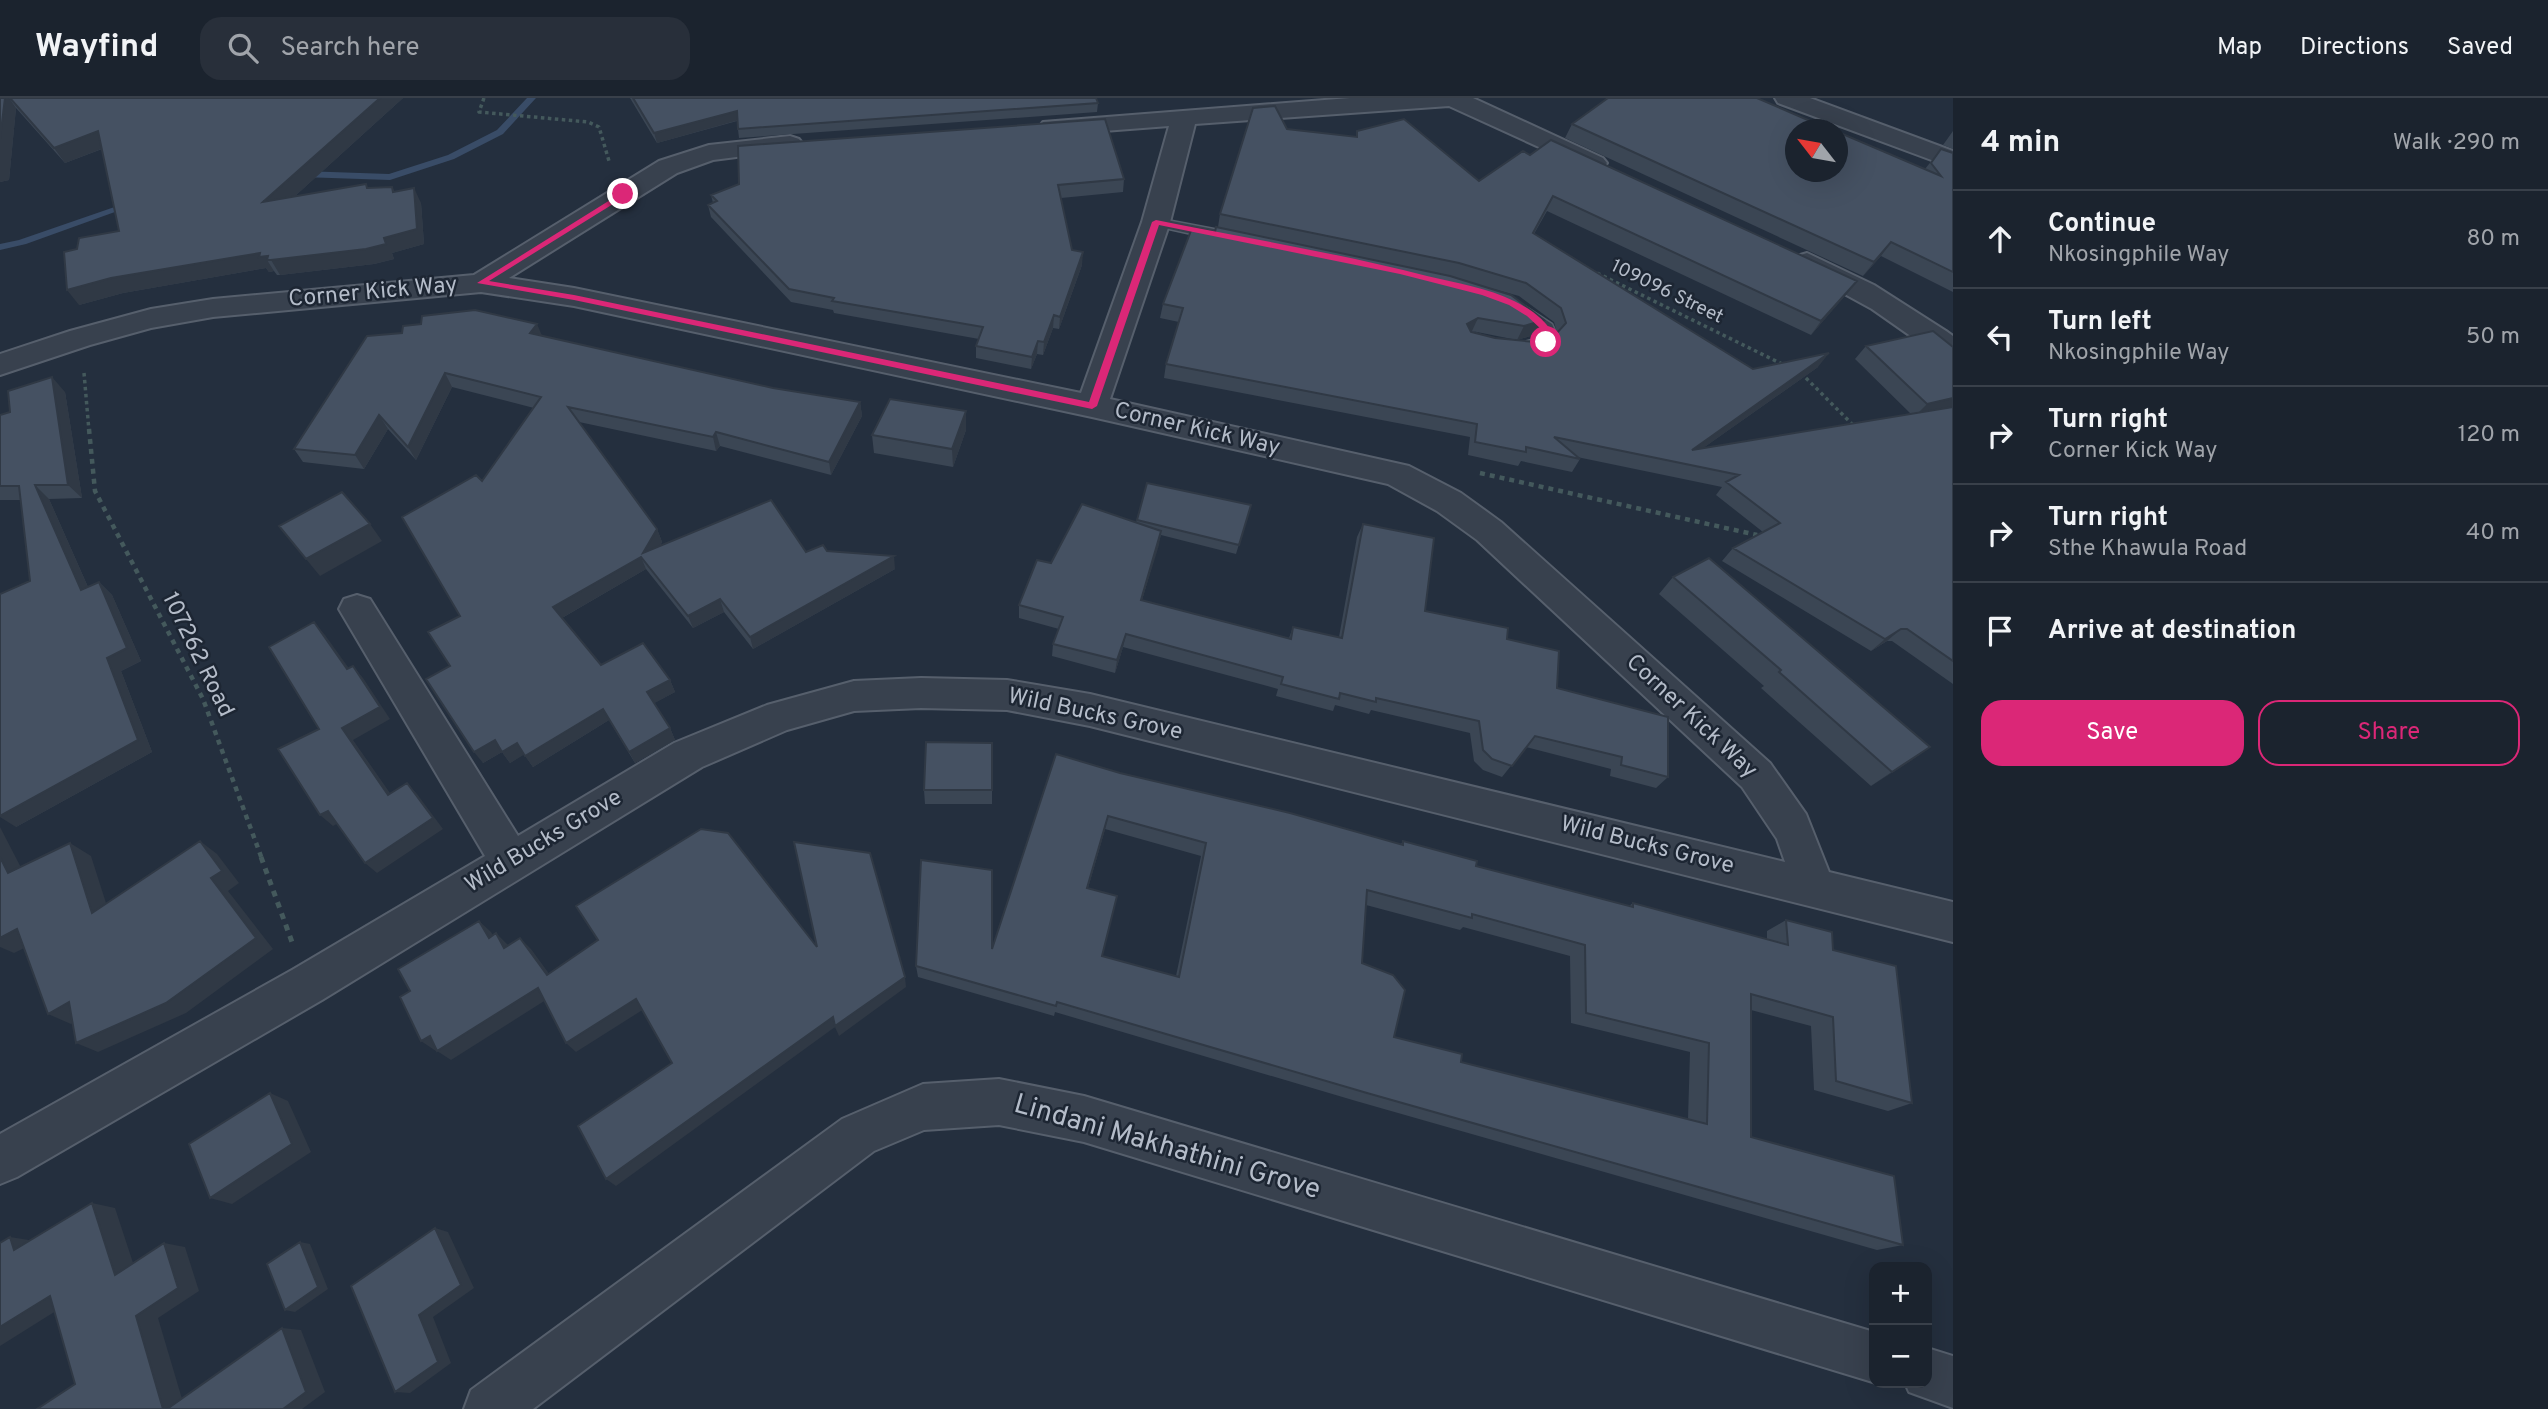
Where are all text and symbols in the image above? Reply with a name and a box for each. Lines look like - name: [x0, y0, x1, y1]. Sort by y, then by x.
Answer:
- search box: [200, 17, 690, 80]
- text: Wayfind: [35, 27, 158, 69]
- icon: search: [224, 29, 262, 67]
- text: Search here: [280, 32, 419, 65]
- text: Map: [2217, 33, 2262, 63]
- text: Directions: [2300, 33, 2409, 63]
- text: Saved: [2447, 33, 2513, 63]
- north arrow: [1785, 119, 1848, 182]
- text: 4 min: [1981, 125, 2060, 162]
- text: Walk · 290 m: [2393, 129, 2520, 158]
- route end: [607, 178, 638, 209]
- text: Continue: [2048, 208, 2156, 241]
- icon: ahead: [1981, 220, 2019, 258]
- text: 80 m: [2467, 225, 2520, 254]
- text: Nkosingphile Way: [2048, 241, 2230, 270]
- street label: 109096 Street: [1607, 254, 1727, 330]
- street label: Corner Kick Way: [287, 271, 459, 315]
- text: Turn left: [2048, 306, 2152, 339]
- icon: left: [1981, 318, 2019, 356]
- text: 50 m: [2466, 323, 2520, 352]
- route start: [1530, 326, 1561, 357]
- text: Nkosingphile Way: [2048, 339, 2230, 368]
- street label: Corner Kick Way: [1111, 397, 1283, 463]
- text: Turn right: [2048, 404, 2168, 437]
- icon: right: [1981, 416, 2019, 454]
- text: 120 m: [2458, 421, 2520, 450]
- text: Corner Kick Way: [2048, 437, 2217, 466]
- text: Turn right: [2048, 502, 2168, 535]
- icon: right: [1981, 514, 2019, 552]
- text: 40 m: [2466, 519, 2520, 548]
- text: Sthe Khawula Road: [2048, 535, 2247, 564]
- street label: 107262 Road: [154, 588, 240, 722]
- icon: arrive: [1981, 612, 2019, 650]
- text: Arrive at destination: [2048, 615, 2296, 648]
- street label: Corner Kick Way: [1619, 649, 1763, 785]
- street label: Wild Bucks Grove: [1005, 682, 1185, 748]
- button: Save: [1981, 700, 2244, 766]
- button: Share: [2258, 700, 2520, 766]
- street label: Wild Bucks Grove: [460, 784, 628, 900]
- street label: Wild Bucks Grove: [1557, 810, 1737, 882]
- street label: Lindani Makhathini Grove: [1010, 1087, 1324, 1209]
- map controls: [1869, 1262, 1932, 1388]
- button: +: [1869, 1262, 1932, 1325]
- button: −: [1869, 1325, 1932, 1388]

